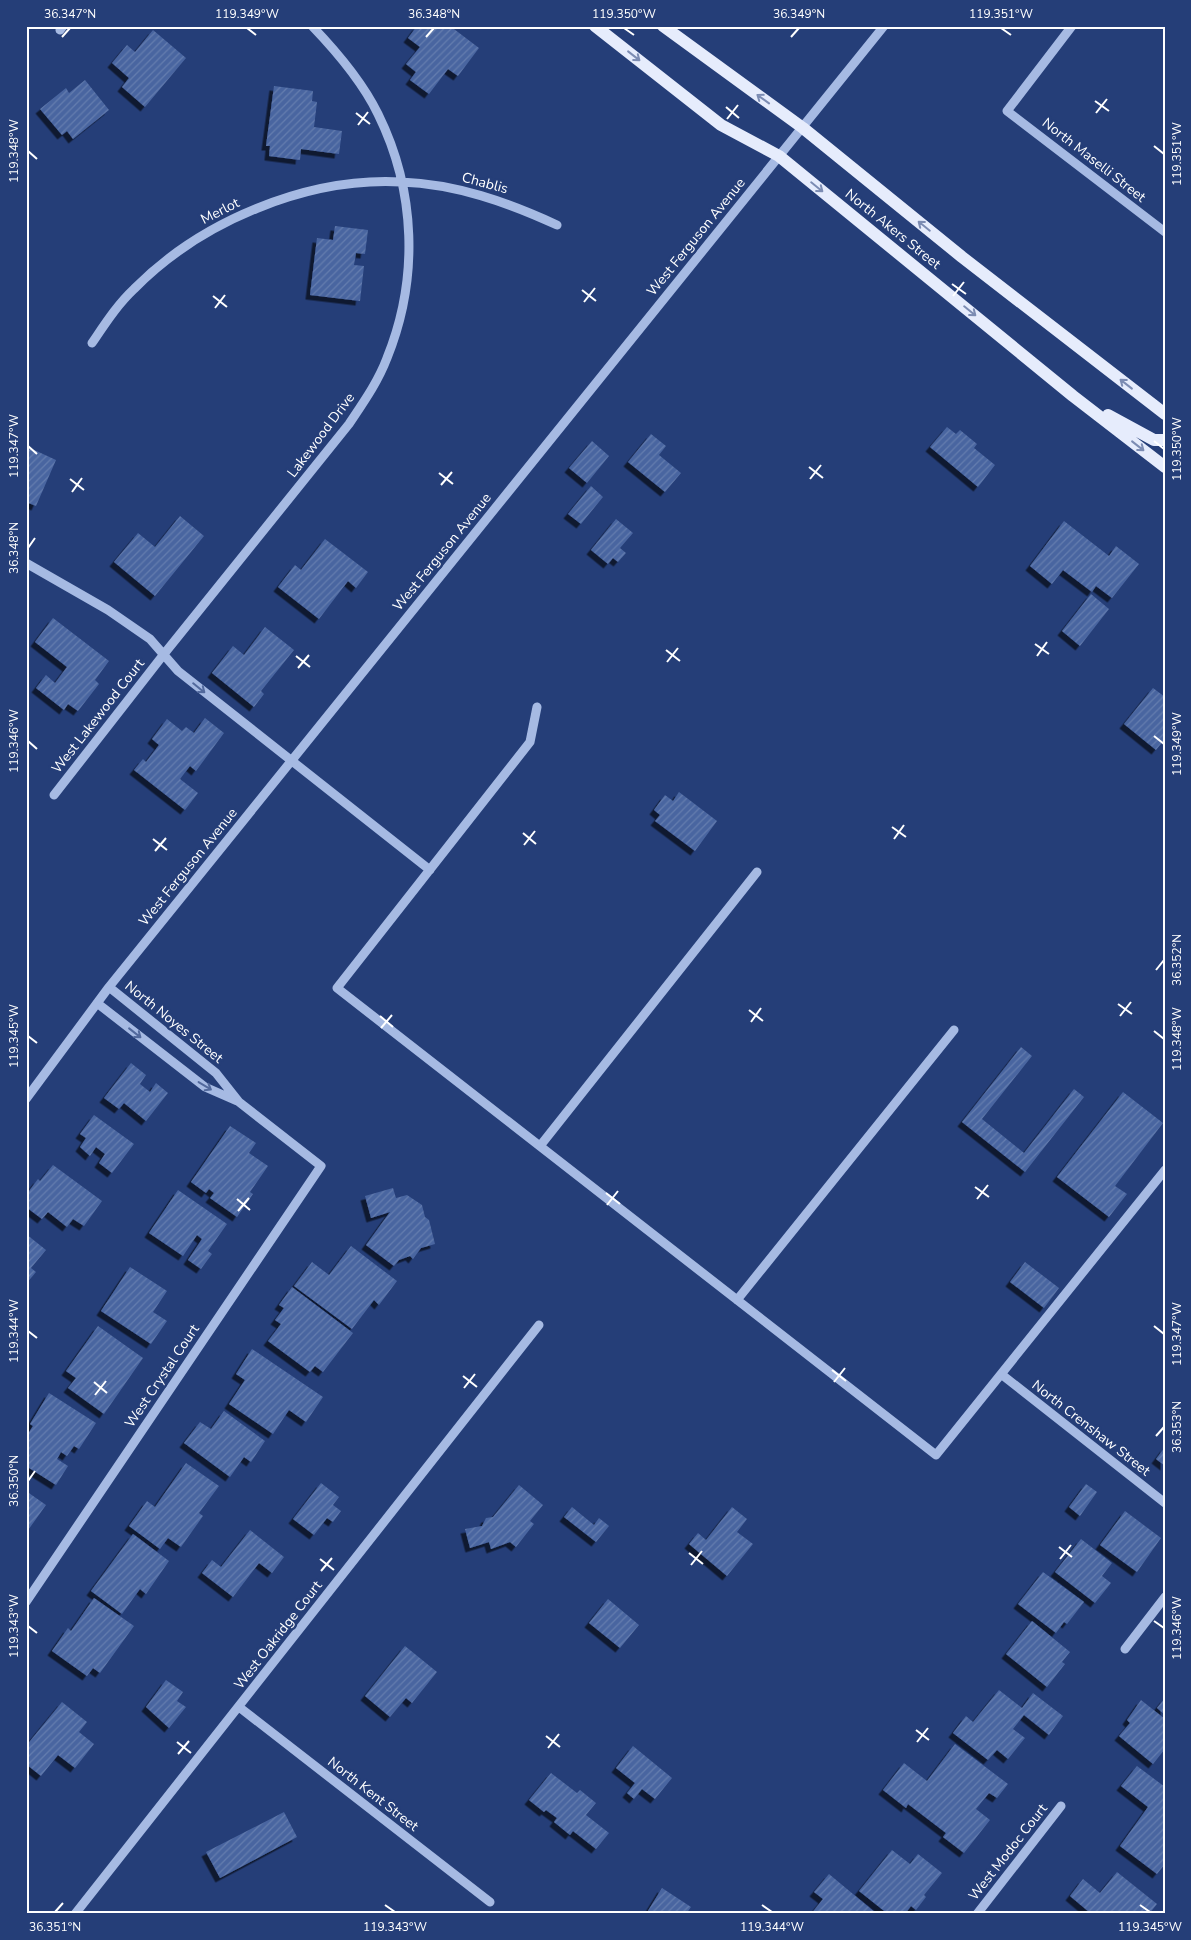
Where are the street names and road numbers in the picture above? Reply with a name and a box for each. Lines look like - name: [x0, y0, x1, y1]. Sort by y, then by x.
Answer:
- street label: North Maselli Street: [1038, 113, 1150, 207]
- street label: Chablis: [460, 168, 510, 198]
- street label: West Ferguson Avenue: [642, 174, 750, 300]
- street label: North Akers Street: [841, 185, 945, 274]
- street label: Merlot: [197, 193, 243, 229]
- street label: Lakewood Drive: [283, 389, 359, 481]
- street label: West Ferguson Avenue: [388, 489, 496, 615]
- street label: West Lakewood Court: [47, 655, 149, 777]
- street label: West Ferguson Avenue: [134, 804, 242, 930]
- street label: North Noyes Street: [121, 977, 227, 1068]
- street label: West Crystal Court: [120, 1321, 204, 1431]
- street label: North Crenshaw Street: [1028, 1376, 1154, 1480]
- street label: West Oakridge Court: [230, 1577, 326, 1693]
- street label: North Kent Street: [324, 1752, 423, 1836]
- street label: West Modoc Court: [964, 1800, 1052, 1904]

